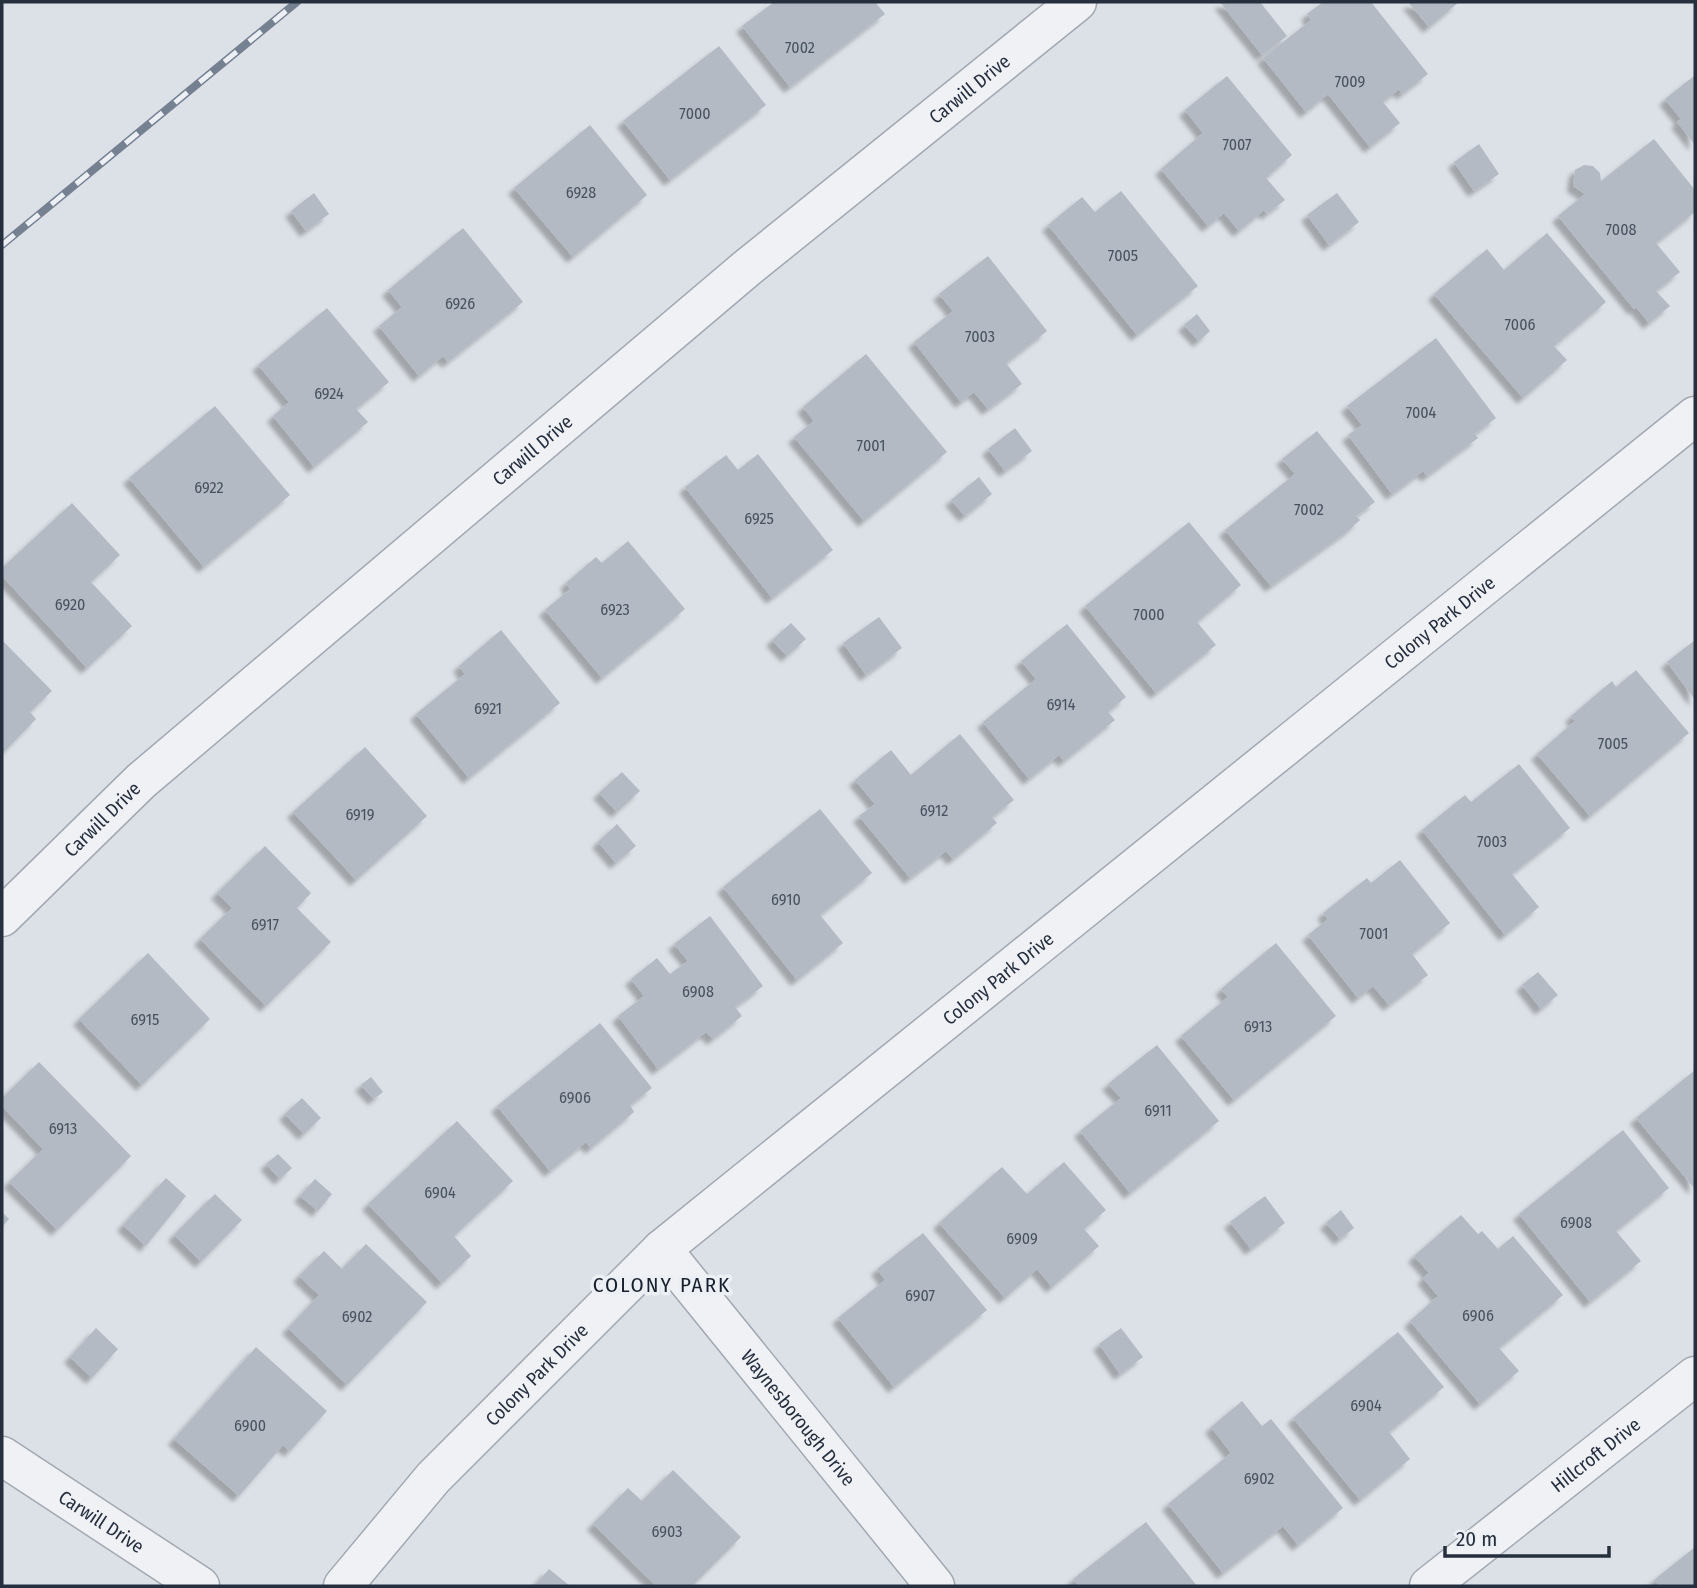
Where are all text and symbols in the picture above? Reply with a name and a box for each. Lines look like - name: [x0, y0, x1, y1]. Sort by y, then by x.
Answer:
- house number: 7002: [785, 38, 815, 57]
- street label: Carwill Drive: [924, 49, 1014, 128]
- house number: 7009: [1335, 72, 1366, 91]
- house number: 7000: [679, 104, 711, 123]
- house number: 7007: [1222, 135, 1252, 154]
- house number: 6928: [566, 183, 596, 202]
- house number: 7008: [1606, 220, 1636, 239]
- house number: 7005: [1108, 246, 1138, 265]
- house number: 6926: [445, 294, 475, 313]
- house number: 7006: [1505, 315, 1536, 334]
- house number: 7003: [965, 327, 995, 346]
- house number: 6924: [314, 384, 344, 403]
- house number: 7004: [1406, 403, 1437, 422]
- street label: Carwill Drive: [488, 410, 577, 490]
- house number: 7001: [857, 436, 885, 455]
- house number: 6922: [194, 478, 224, 497]
- house number: 7002: [1294, 500, 1324, 519]
- house number: 6925: [744, 509, 774, 528]
- street label: Colony Park Drive: [1379, 571, 1499, 674]
- house number: 6920: [55, 595, 85, 614]
- house number: 6923: [600, 600, 630, 619]
- house number: 7000: [1133, 605, 1165, 624]
- house number: 6914: [1046, 695, 1076, 714]
- house number: 6921: [474, 699, 502, 718]
- house number: 7005: [1598, 734, 1628, 753]
- street label: Carwill Drive: [59, 777, 145, 861]
- house number: 6912: [920, 801, 948, 820]
- house number: 6919: [345, 805, 375, 824]
- house number: 7003: [1477, 832, 1507, 851]
- house number: 6910: [771, 890, 801, 909]
- house number: 6917: [251, 915, 279, 934]
- house number: 7001: [1360, 924, 1388, 943]
- street label: Colony Park Drive: [938, 927, 1058, 1030]
- house number: 6908: [682, 982, 714, 1001]
- house number: 6915: [131, 1010, 159, 1029]
- house number: 6913: [1244, 1017, 1272, 1036]
- house number: 6906: [559, 1088, 591, 1107]
- house number: 6911: [1144, 1101, 1172, 1120]
- house number: 6913: [49, 1119, 77, 1138]
- house number: 6904: [424, 1183, 456, 1202]
- house number: 6908: [1560, 1213, 1592, 1232]
- house number: 6909: [1006, 1229, 1038, 1248]
- district label: COLONY PARK: [593, 1272, 731, 1298]
- house number: 6907: [905, 1286, 936, 1305]
- house number: 6906: [1462, 1306, 1494, 1325]
- house number: 6902: [342, 1307, 372, 1326]
- street label: Colony Park Drive: [480, 1318, 593, 1431]
- street label: Waynesborough Drive: [737, 1345, 861, 1490]
- house number: 6904: [1350, 1396, 1382, 1415]
- street label: Hillcroft Drive: [1546, 1412, 1645, 1497]
- house number: 6900: [234, 1416, 266, 1435]
- house number: 6902: [1244, 1469, 1274, 1488]
- street label: Carwill Drive: [54, 1485, 149, 1558]
- scale bar: [1445, 1514, 1610, 1558]
- house number: 6903: [652, 1522, 682, 1541]
- text: 20 m: [1456, 1526, 1497, 1552]

